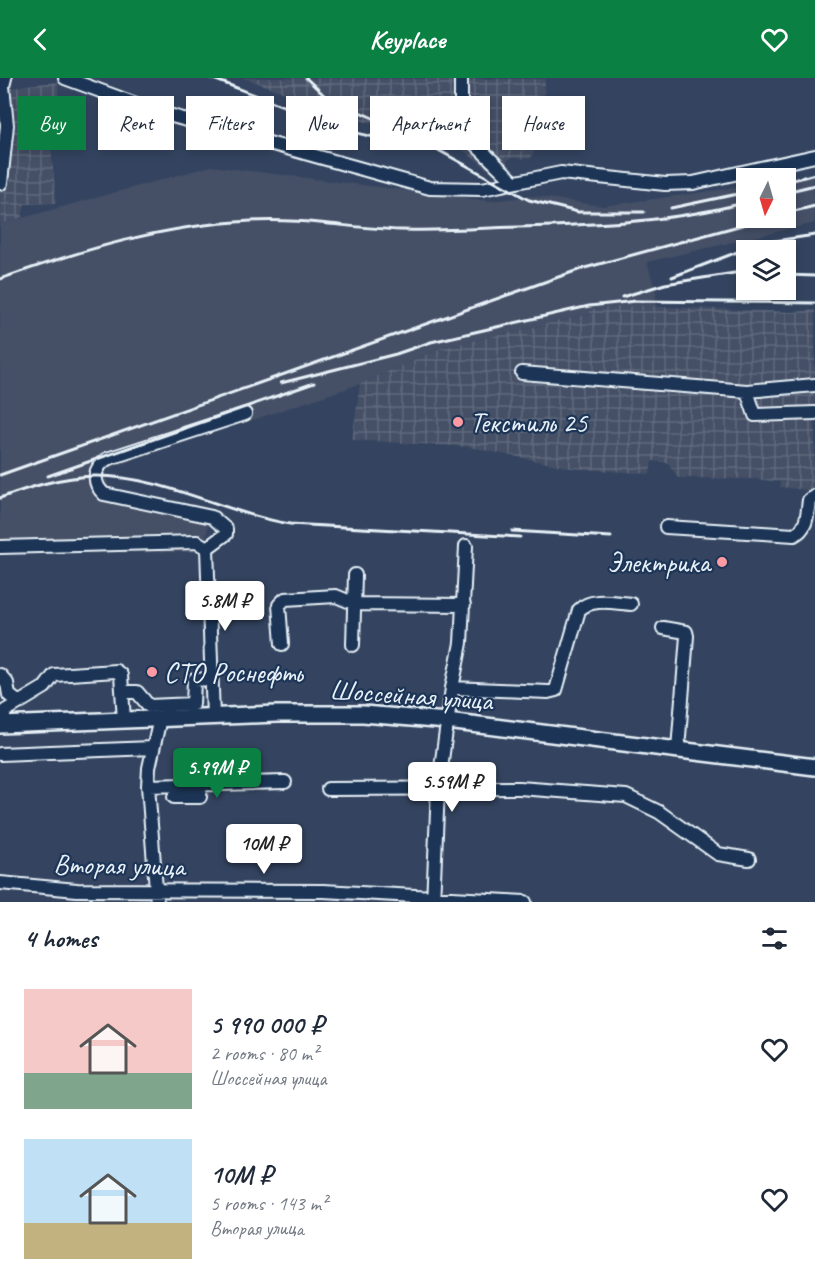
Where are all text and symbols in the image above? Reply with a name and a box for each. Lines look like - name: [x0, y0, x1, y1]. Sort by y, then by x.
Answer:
- text: Keyplace: [370, 22, 445, 56]
- icon: back: [24, 23, 57, 56]
- icon: heart: [758, 23, 791, 56]
- chip: Buy: [18, 96, 86, 150]
- chip: Rent: [98, 96, 174, 150]
- chip: Filters: [186, 96, 274, 150]
- chip: New: [286, 96, 358, 150]
- chip: Apartment: [370, 96, 490, 150]
- chip: House: [502, 96, 585, 150]
- north arrow: [736, 168, 796, 228]
- map controls: [736, 168, 796, 300]
- button: layers: [736, 240, 796, 300]
- place label: Текстиль 25: [470, 405, 589, 440]
- marker: Текстиль 25: [451, 415, 465, 429]
- place label: Электрика: [607, 545, 713, 580]
- marker: Электрика: [715, 555, 729, 569]
- pin: 5.8M ₽: [176, 581, 274, 632]
- text: 5.8M ₽: [199, 588, 251, 613]
- place label: СТО Роснефть: [164, 655, 305, 690]
- marker: СТО Роснефть: [145, 665, 159, 679]
- street label: Шоссейная улица: [328, 672, 495, 718]
- pin: 5.99M ₽: [162, 748, 272, 799]
- text: 5.99M ₽: [187, 755, 247, 780]
- pin: 5.59M ₽: [397, 762, 507, 813]
- text: 5.59M ₽: [422, 769, 482, 794]
- pin: 10M ₽: [222, 824, 306, 875]
- text: 10M ₽: [240, 831, 288, 856]
- street label: Вторая улица: [53, 846, 187, 884]
- text: 4 homes: [24, 922, 97, 955]
- icon: filters: [758, 922, 791, 955]
- text: 5 990 000 ₽: [210, 1008, 323, 1041]
- icon: home: [72, 1013, 144, 1085]
- icon: heart: [758, 1033, 791, 1066]
- text: 2 rooms · 80 m²: [210, 1041, 318, 1066]
- text: Шоссейная улица: [210, 1066, 326, 1091]
- text: 10M ₽: [210, 1158, 272, 1191]
- icon: home: [72, 1163, 144, 1235]
- icon: heart: [758, 1183, 791, 1216]
- text: 5 rooms · 143 m²: [210, 1191, 327, 1216]
- text: Вторая улица: [210, 1216, 304, 1241]

